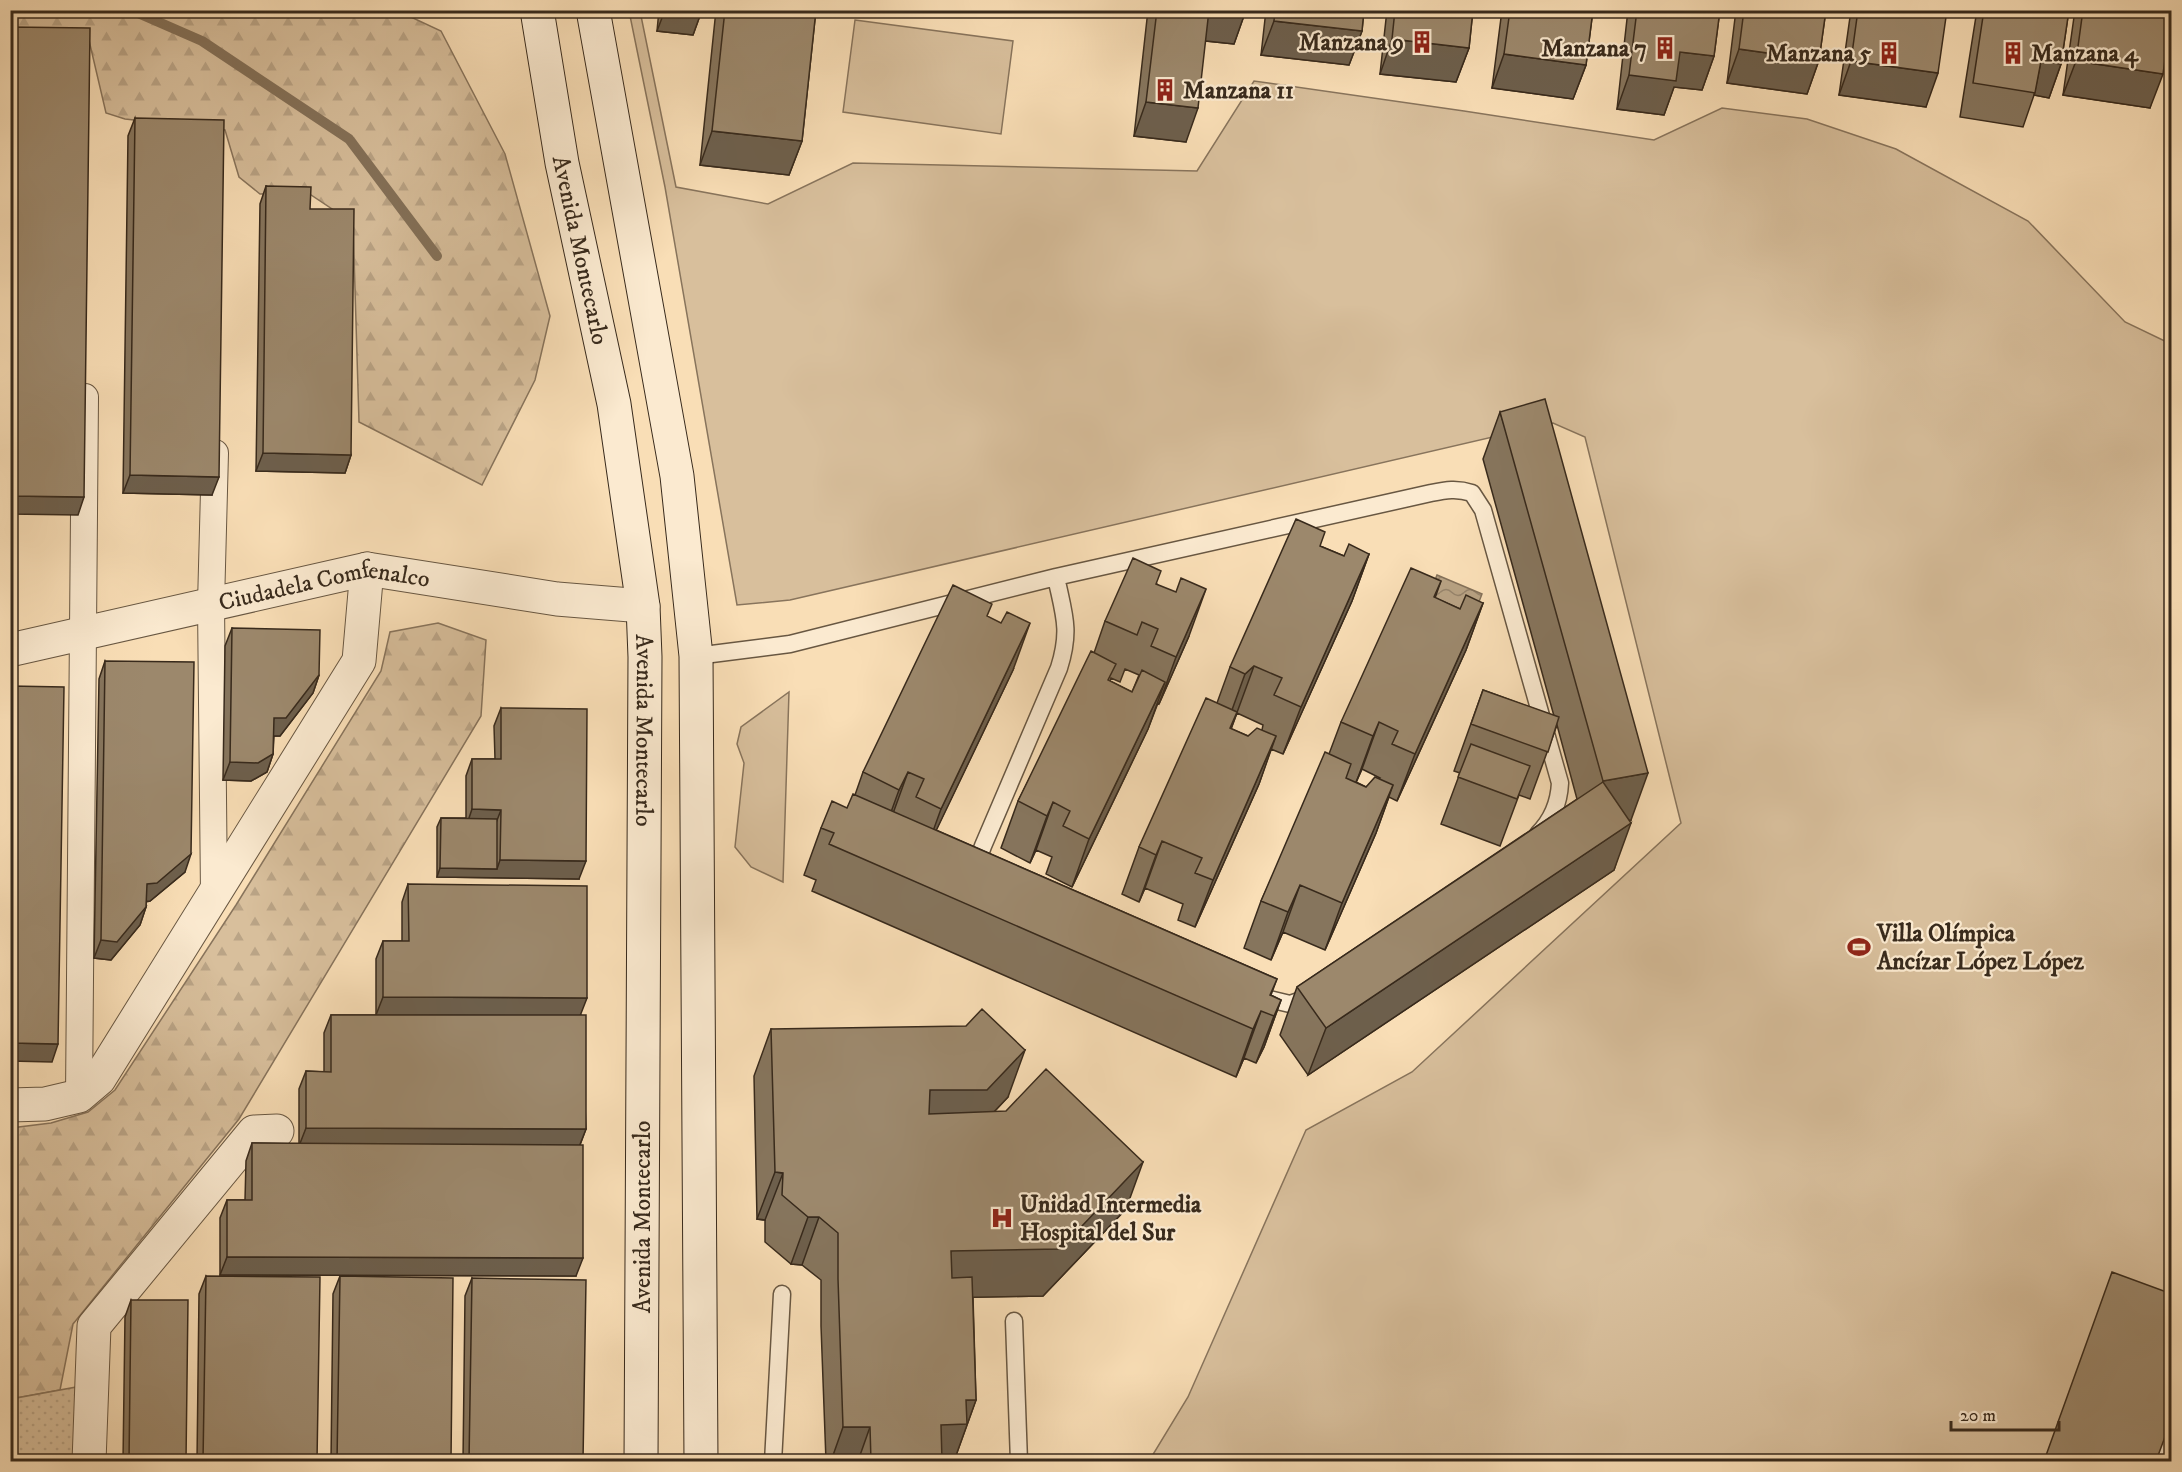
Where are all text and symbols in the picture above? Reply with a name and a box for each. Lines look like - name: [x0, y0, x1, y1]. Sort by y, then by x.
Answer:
- place label: Manzana 9: [1299, 28, 1404, 58]
- building icon: Manzana 9: [1409, 29, 1435, 55]
- place label: Manzana 7: [1541, 34, 1647, 64]
- building icon: Manzana 7: [1652, 35, 1678, 61]
- place label: Manzana 5: [1766, 39, 1871, 69]
- place label: Manzana 4: [2031, 39, 2139, 69]
- building icon: Manzana 5: [1876, 40, 1902, 66]
- building icon: Manzana 4: [2000, 40, 2026, 66]
- place label: Manzana 11: [1183, 76, 1294, 106]
- building icon: Manzana 11: [1152, 77, 1178, 103]
- street label: Avenida Montecarlo: [545, 153, 615, 348]
- street label: Ciudadela Comfenalco: [216, 554, 432, 618]
- street label: Avenida Montecarlo: [628, 633, 659, 827]
- place label: Villa Olímpica Ancízar López López: [1876, 919, 2084, 977]
- sports icon: Villa Olímpica Ancízar López López: [1846, 934, 1872, 960]
- street label: Avenida Montecarlo: [628, 1121, 658, 1313]
- place label: Unidad Intermedia Hospital del Sur: [1020, 1190, 1202, 1248]
- hospital icon: Unidad Intermedia Hospital del Sur: [989, 1205, 1015, 1231]
- scale bar: [1951, 1394, 2059, 1432]
- text: 20 m: [1960, 1405, 1996, 1427]

